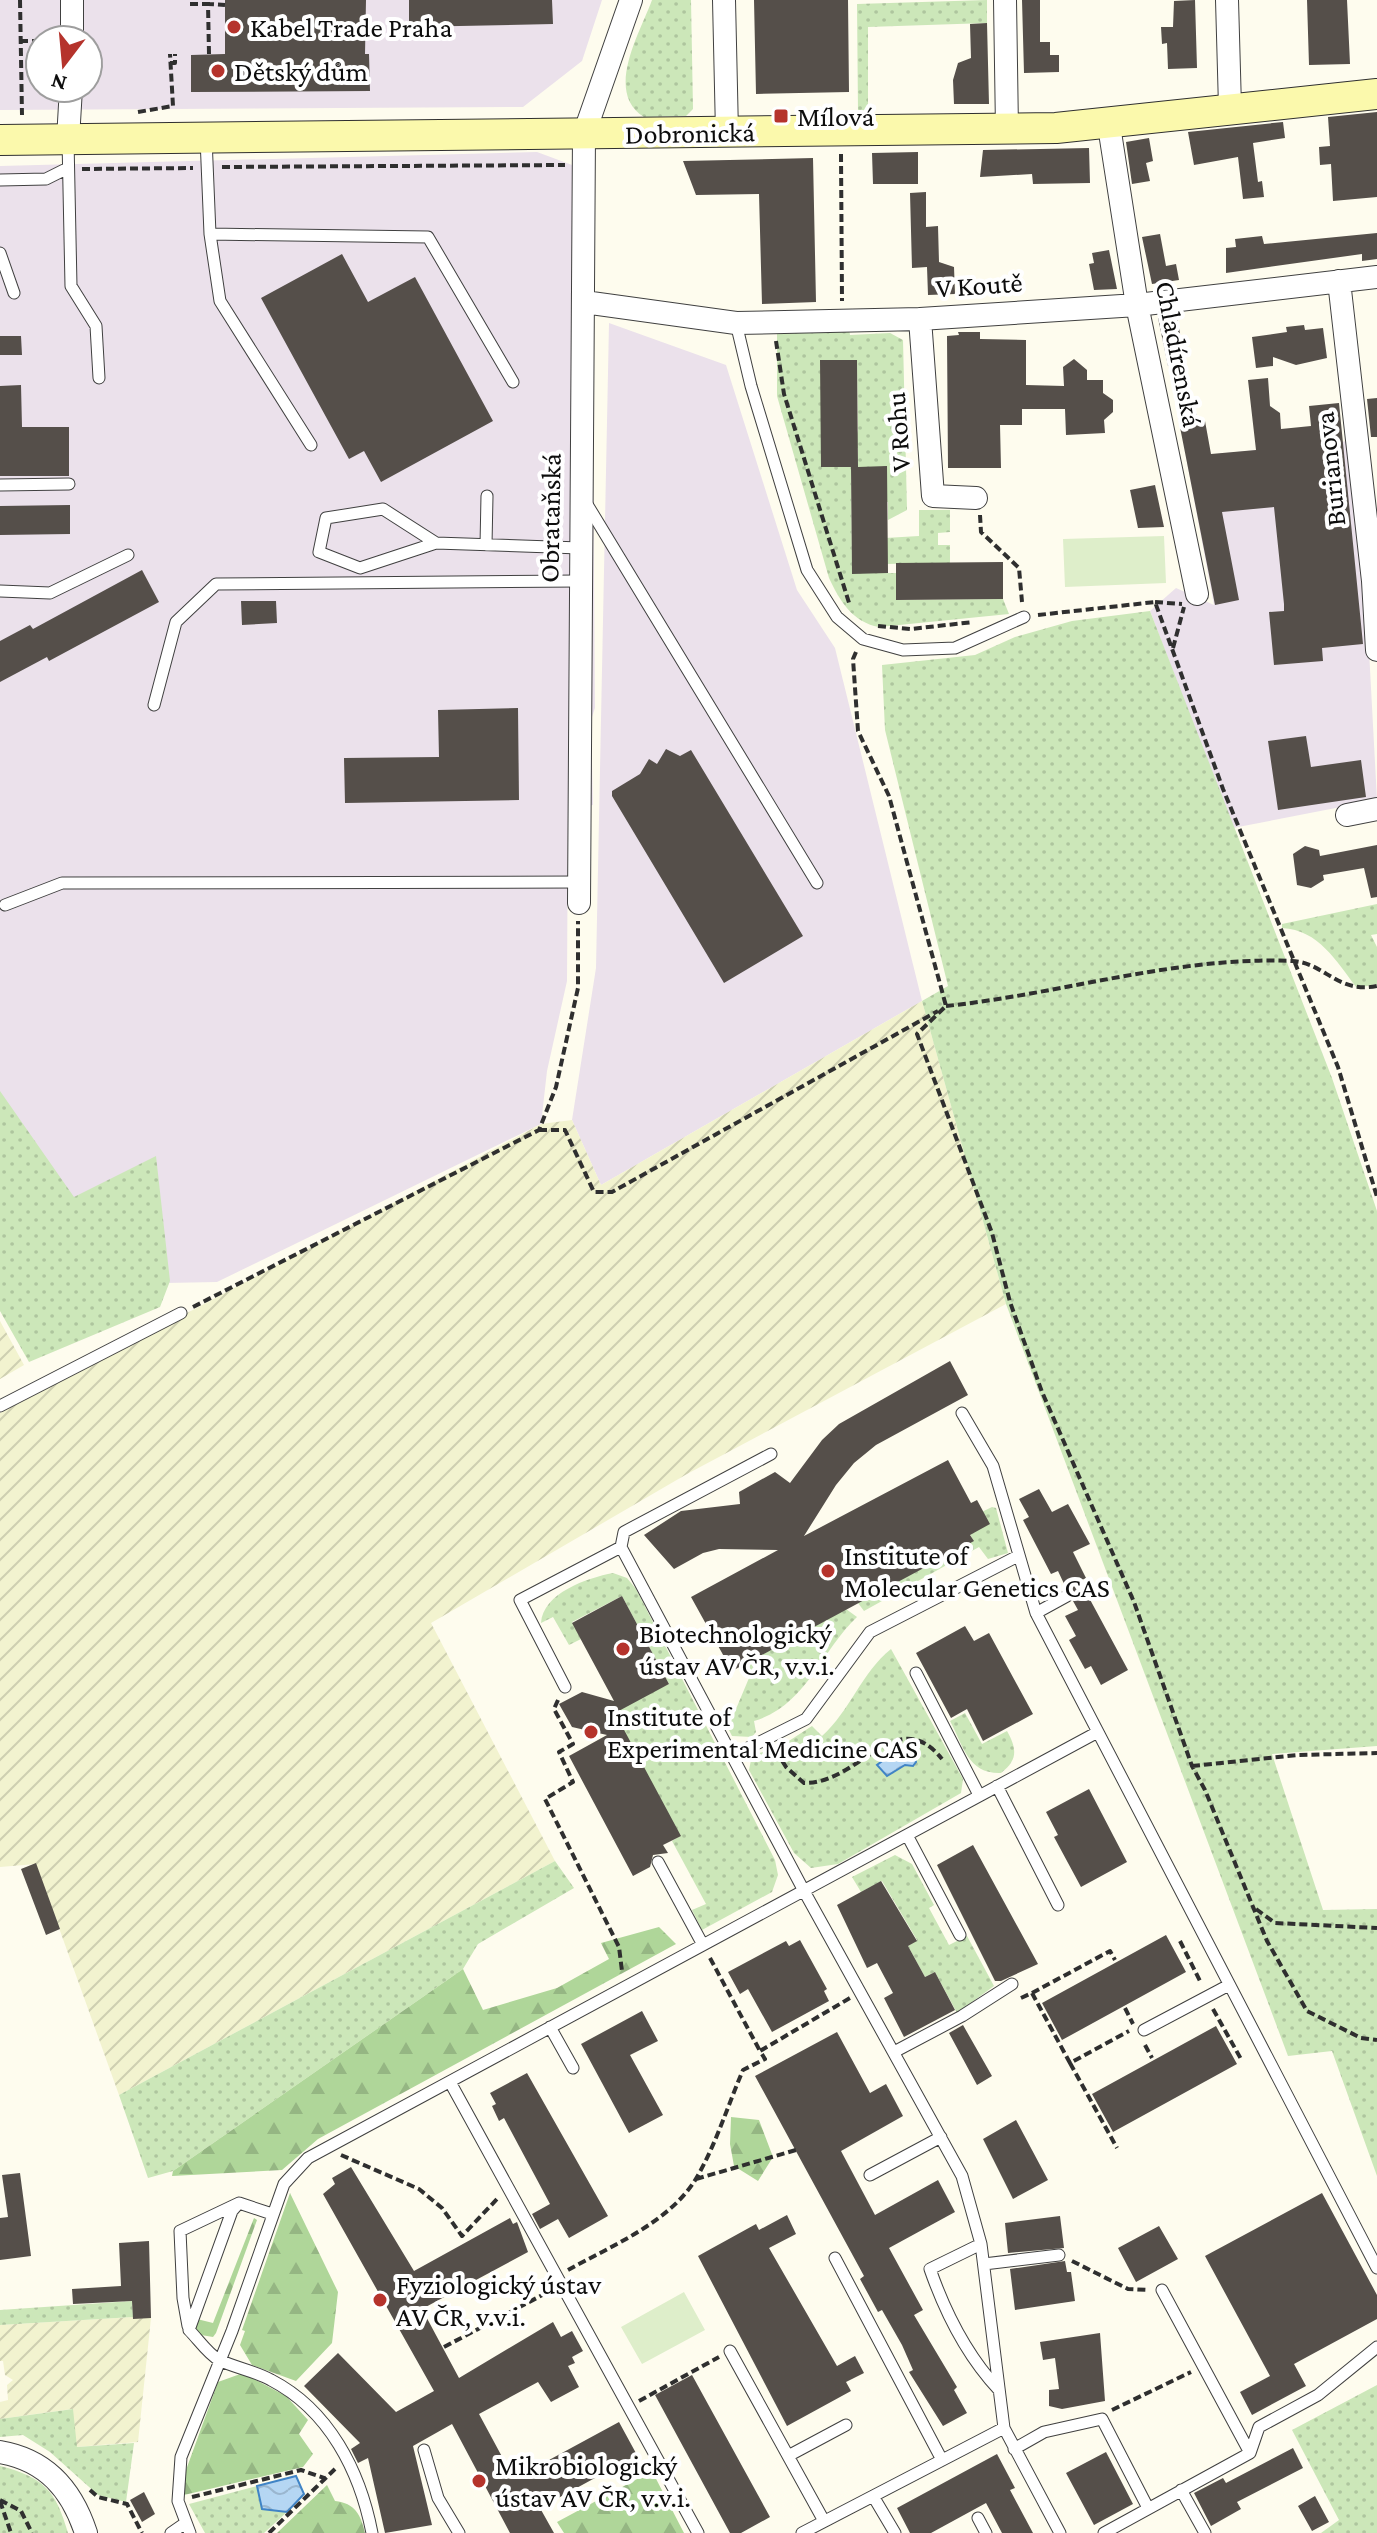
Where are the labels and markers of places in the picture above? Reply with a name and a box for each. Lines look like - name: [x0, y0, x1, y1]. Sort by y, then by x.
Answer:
- place label: Kabel Trade Praha: [250, 12, 452, 43]
- marker: Kabel Trade Praha: [225, 18, 243, 36]
- place label: Dětský dům: [234, 56, 368, 87]
- marker: Dětský dům: [209, 62, 227, 80]
- place label: Mílová: [797, 101, 874, 132]
- marker: Mílová: [772, 107, 790, 125]
- place label: Institute of Molecular Genetics CAS: [844, 1540, 1110, 1603]
- marker: Institute of Molecular Genetics CAS: [819, 1562, 837, 1580]
- place label: Biotechnologický ústav AV ČR, v.v.i.: [639, 1618, 835, 1681]
- marker: Biotechnologický ústav AV ČR, v.v.i.: [614, 1640, 632, 1658]
- place label: Institute of Experimental Medicine CAS: [607, 1701, 918, 1764]
- marker: Institute of Experimental Medicine CAS: [582, 1723, 600, 1741]
- place label: Fyziologický ústav AV ČR, v.v.i.: [396, 2269, 602, 2332]
- marker: Fyziologický ústav AV ČR, v.v.i.: [371, 2291, 389, 2309]
- place label: Mikrobiologický ústav AV ČR, v.v.i.: [495, 2450, 691, 2513]
- marker: Mikrobiologický ústav AV ČR, v.v.i.: [470, 2472, 488, 2490]

